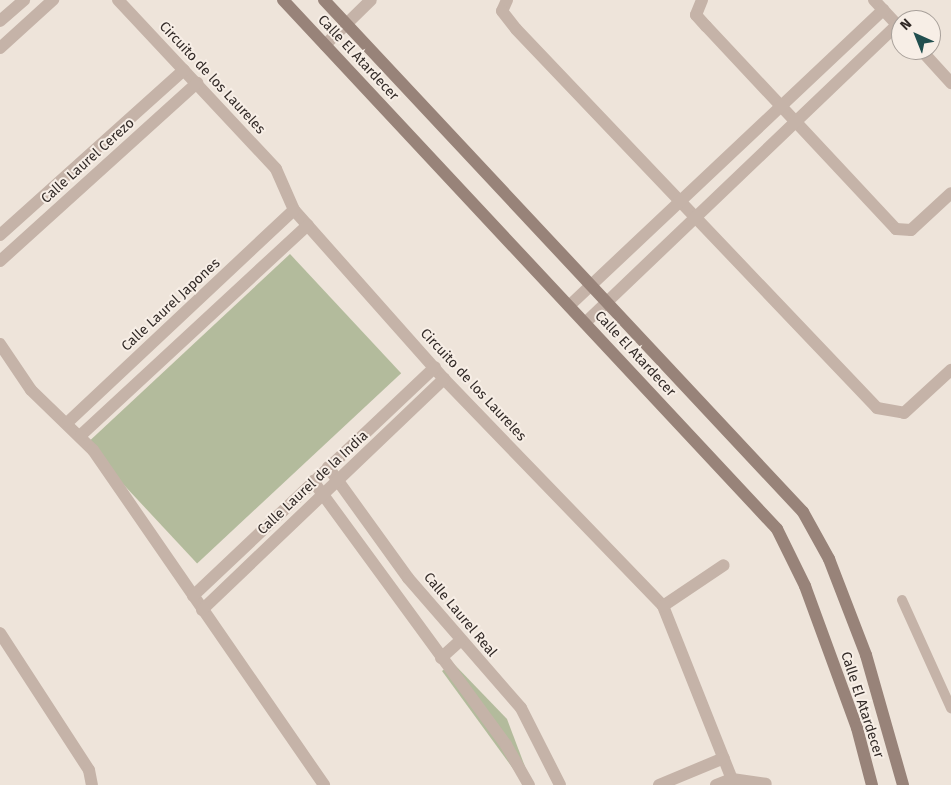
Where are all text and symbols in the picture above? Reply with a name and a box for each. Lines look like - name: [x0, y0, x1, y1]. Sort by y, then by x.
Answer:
- north arrow: [891, 10, 941, 60]
- street label: Calle El Atardecer: [314, 12, 402, 104]
- text: N: [897, 15, 915, 34]
- street label: Circuito de los Laureles: [155, 18, 269, 138]
- street label: Calle Laurel Cerezo: [38, 115, 138, 207]
- street label: Calle Laurel Japones: [118, 255, 224, 355]
- street label: Calle El Atardecer: [591, 308, 679, 400]
- street label: Circuito de los Laureles: [416, 325, 530, 445]
- street label: Calle Laurel de la India: [254, 427, 372, 539]
- street label: Calle Laurel Real: [420, 569, 500, 661]
- street label: Calle El Atardecer: [837, 650, 887, 760]

